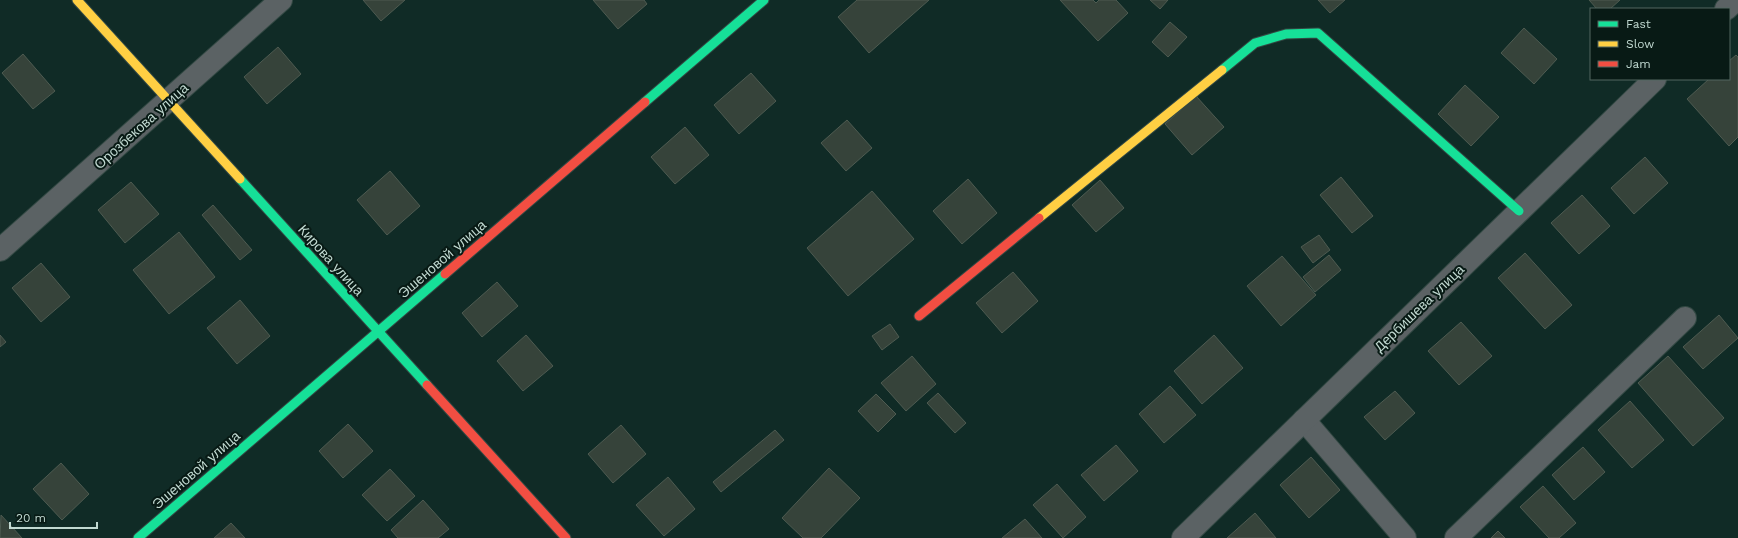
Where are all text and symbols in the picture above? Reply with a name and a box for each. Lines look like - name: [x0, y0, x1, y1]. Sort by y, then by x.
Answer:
- legend: [1590, 8, 1730, 80]
- text: Fast: [1626, 17, 1651, 31]
- text: Slow: [1626, 37, 1654, 51]
- text: Jam: [1626, 57, 1651, 71]
- street label: Орозбекова улица: [91, 80, 191, 172]
- street label: Эшеновой улица: [395, 216, 489, 301]
- street label: Кирова улица: [295, 221, 367, 299]
- street label: Дербишева улица: [1371, 261, 1467, 355]
- street label: Эшеновой улица: [149, 427, 243, 512]
- scale bar: [10, 504, 97, 530]
- text: 20 m: [16, 511, 46, 525]

